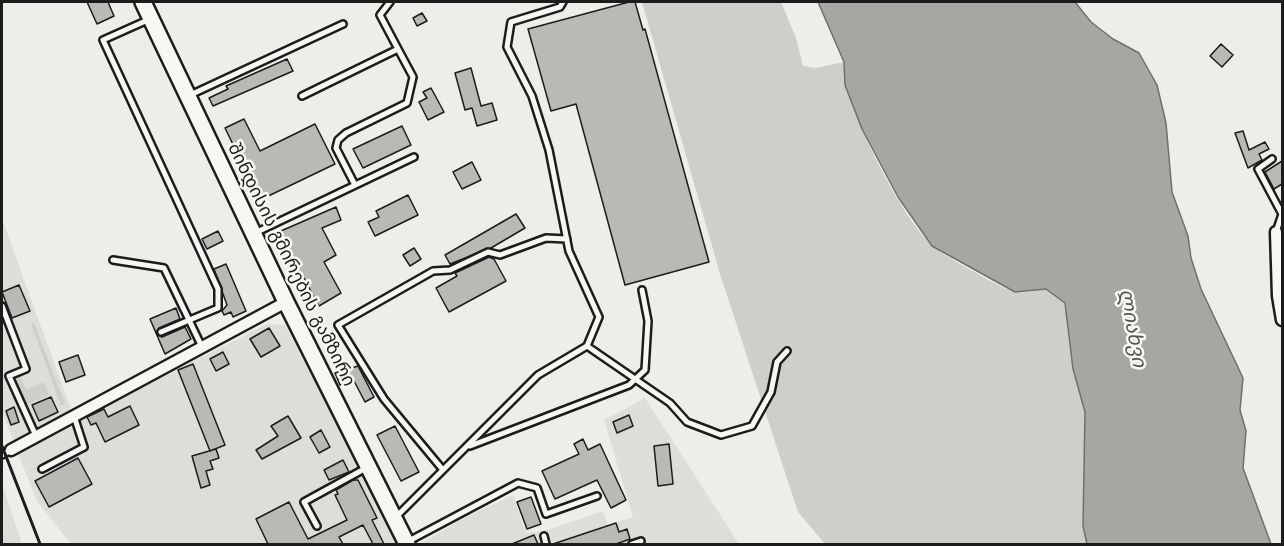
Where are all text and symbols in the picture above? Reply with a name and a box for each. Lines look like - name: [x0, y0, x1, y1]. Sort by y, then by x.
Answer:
- street label: შინდისის გმირების გამზირი: [223, 140, 359, 390]
- water label: ლიახვი: [1113, 287, 1151, 369]

